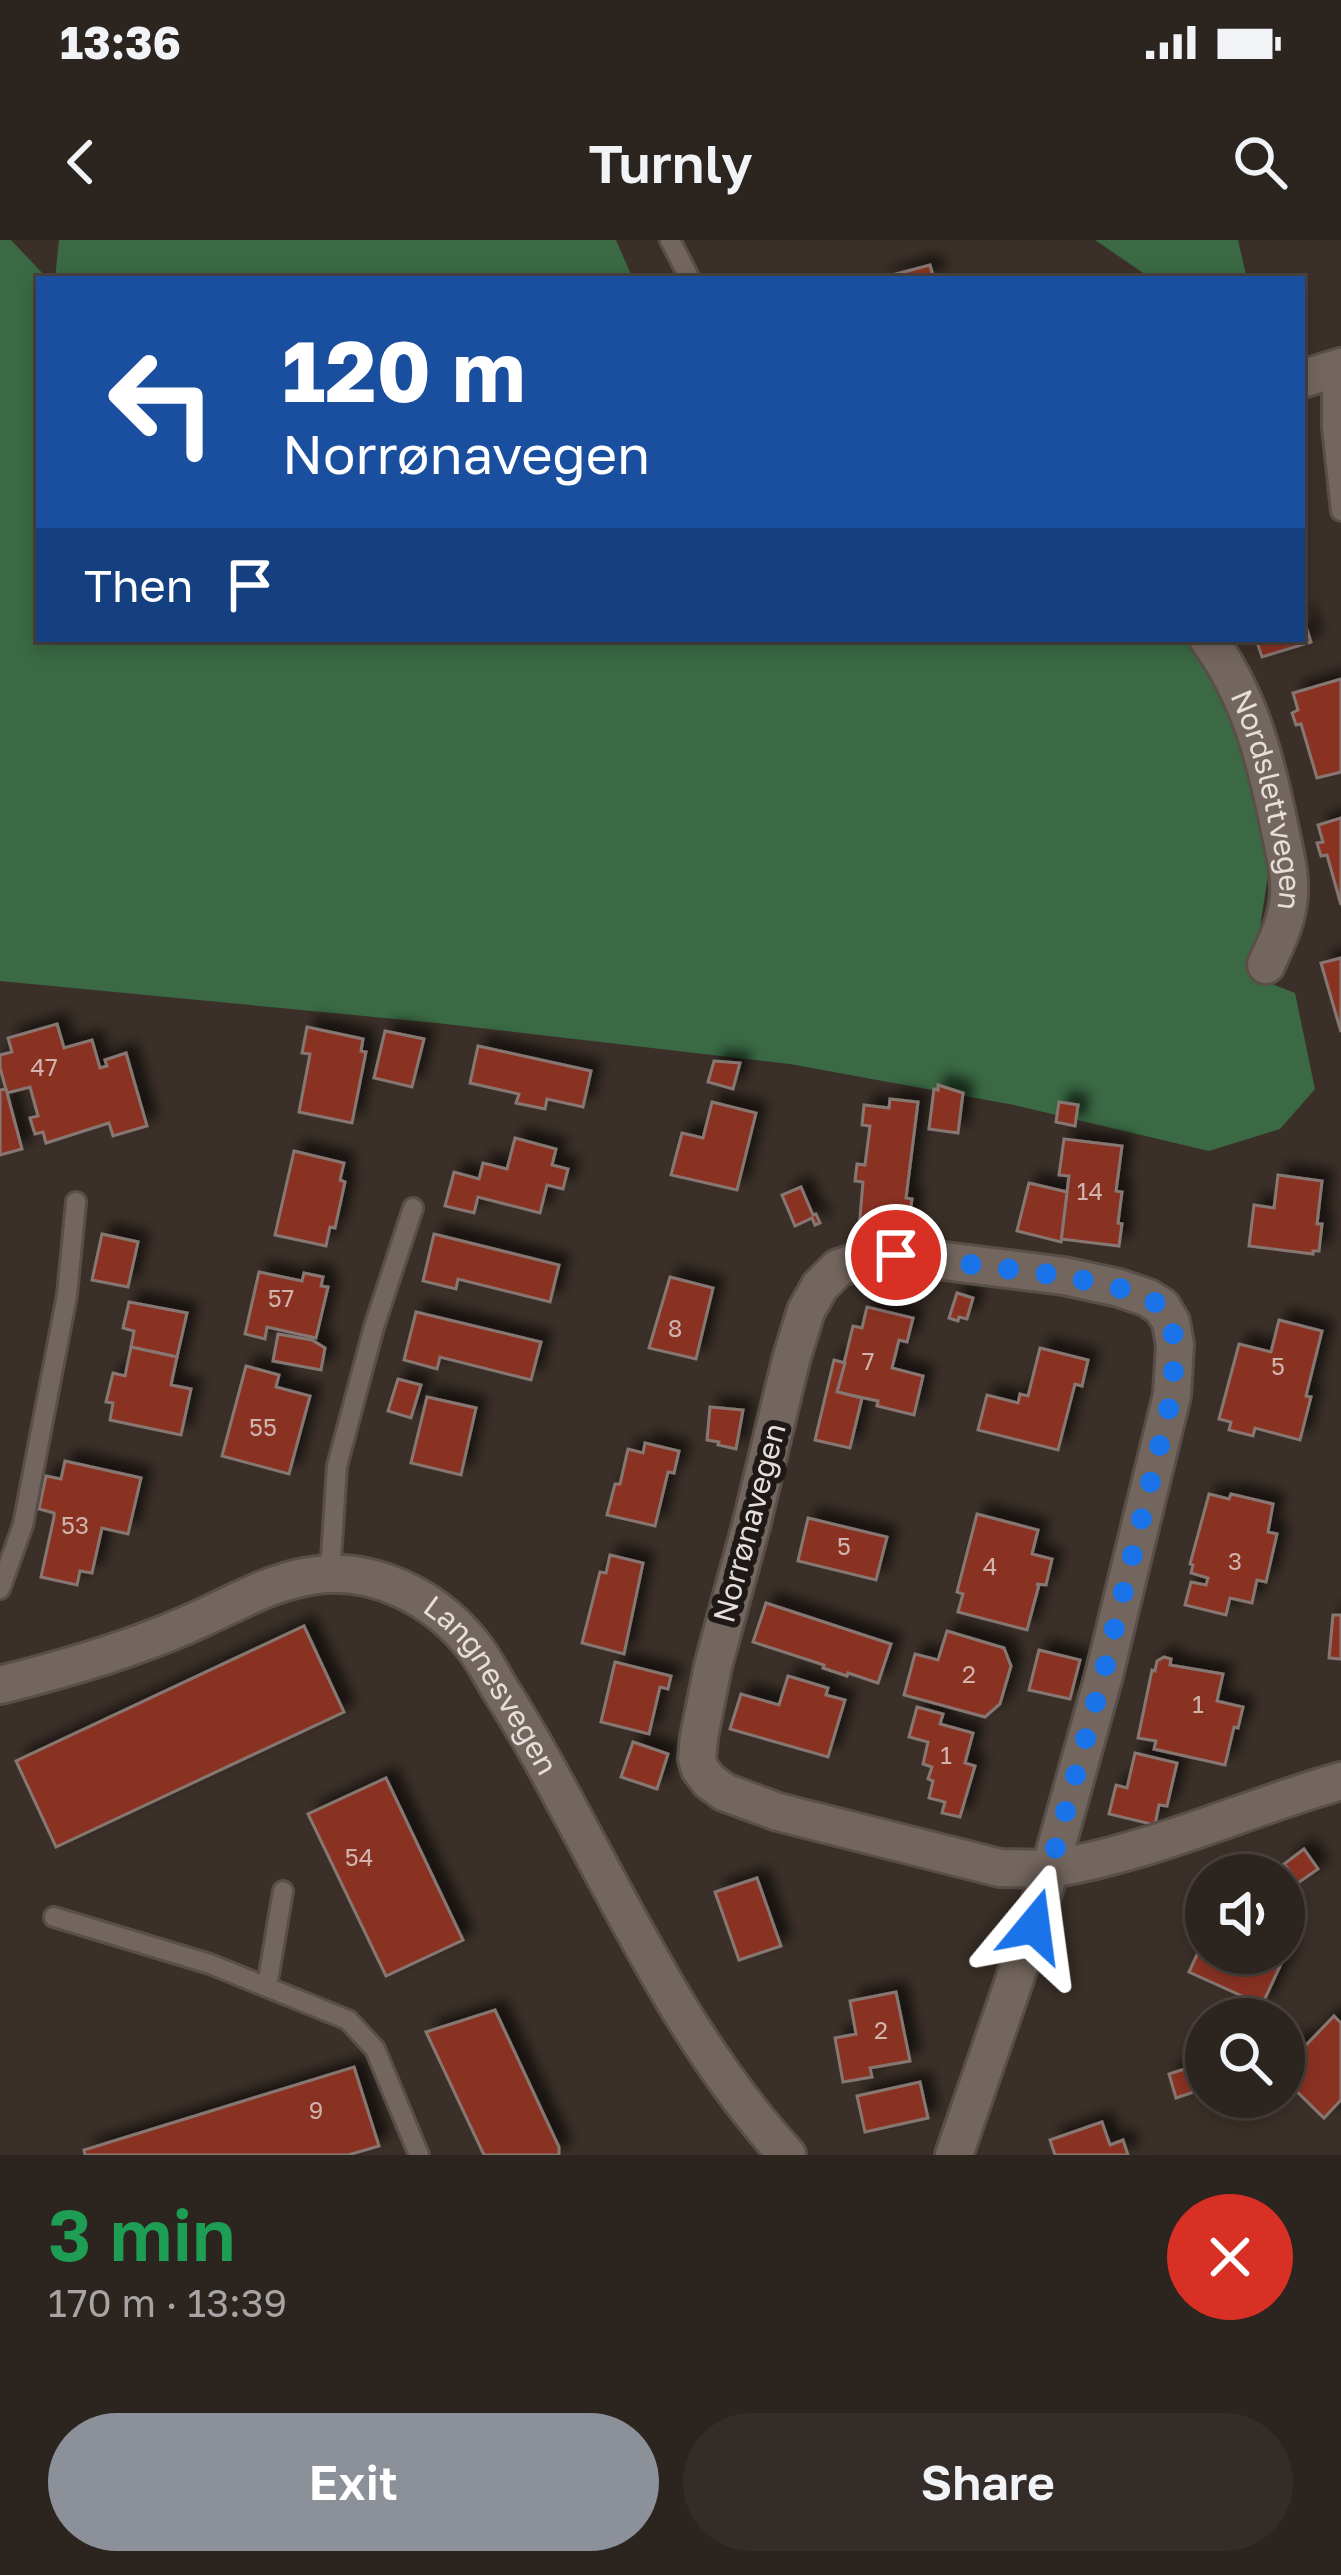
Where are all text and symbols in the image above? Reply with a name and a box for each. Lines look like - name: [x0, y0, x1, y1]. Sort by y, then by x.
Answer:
- text: 13:36: [60, 15, 181, 69]
- icon: back: [48, 129, 114, 195]
- icon: search: [1227, 129, 1293, 195]
- text: Turnly: [588, 130, 753, 195]
- text: 120 m: [282, 320, 526, 420]
- icon: left: [84, 324, 240, 480]
- text: Norrønavegen: [282, 421, 650, 486]
- icon: arrive: [217, 552, 283, 618]
- text: Then: [84, 558, 193, 612]
- street label: Nordslettvegen: [1224, 684, 1308, 912]
- house number: 47: [30, 1052, 58, 1081]
- house number: 14: [1077, 1176, 1103, 1205]
- pin: [845, 1204, 947, 1306]
- icon: arrive: [863, 1222, 929, 1288]
- house number: 57: [268, 1283, 294, 1312]
- house number: 8: [668, 1313, 682, 1342]
- house number: 7: [862, 1346, 874, 1375]
- house number: 5: [1271, 1351, 1285, 1380]
- house number: 55: [249, 1412, 277, 1441]
- street label: Norrønavegen: [705, 1419, 793, 1626]
- house number: 53: [61, 1510, 89, 1539]
- house number: 5: [837, 1531, 851, 1560]
- house number: 3: [1228, 1546, 1242, 1575]
- house number: 4: [983, 1551, 997, 1580]
- street label: Langnesvegen: [417, 1588, 566, 1781]
- house number: 2: [962, 1659, 976, 1688]
- house number: 1: [1192, 1689, 1204, 1718]
- house number: 1: [940, 1740, 952, 1769]
- house number: 54: [345, 1842, 373, 1871]
- map controls: [1185, 1854, 1305, 2118]
- button: sound: [1185, 1854, 1305, 1974]
- position arrow: [971, 1863, 1097, 1989]
- button: search: [1185, 1998, 1305, 2118]
- house number: 2: [874, 2015, 888, 2044]
- house number: 9: [309, 2095, 323, 2124]
- text: 3 min: [48, 2190, 236, 2277]
- button: close: [1167, 2194, 1293, 2320]
- text: 170 m · 13:39: [48, 2279, 287, 2326]
- button: Exit: [48, 2413, 659, 2551]
- button: Share: [683, 2413, 1293, 2551]

